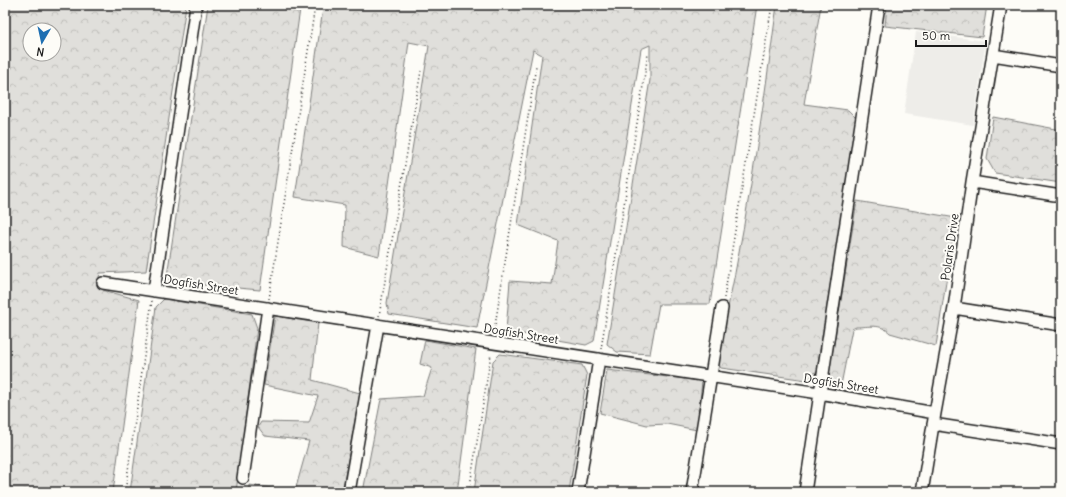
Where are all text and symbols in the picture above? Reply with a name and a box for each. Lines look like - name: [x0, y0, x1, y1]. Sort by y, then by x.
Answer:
- north arrow: [22, 22, 62, 62]
- scale bar: [916, 22, 986, 48]
- text: 50 m: [922, 28, 951, 43]
- text: N: [36, 44, 45, 59]
- street label: Polaris Drive: [937, 212, 962, 281]
- street label: Dogfish Street: [162, 271, 240, 298]
- street label: Dogfish Street: [482, 320, 560, 347]
- street label: Dogfish Street: [802, 370, 880, 397]

